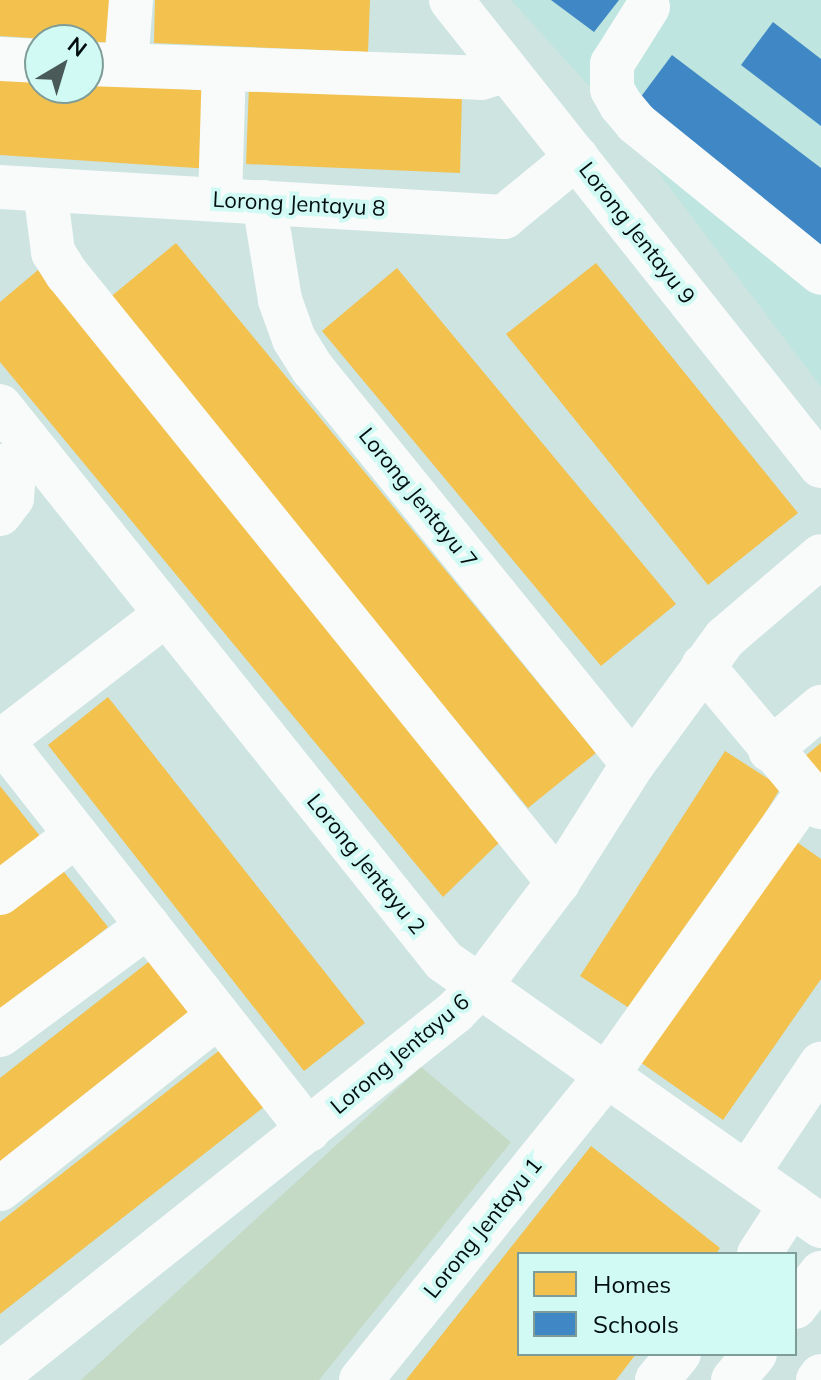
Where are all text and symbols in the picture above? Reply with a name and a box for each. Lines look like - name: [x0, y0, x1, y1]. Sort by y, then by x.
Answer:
- north arrow: [24, 24, 104, 104]
- text: N: [62, 31, 93, 63]
- street label: Lorong Jentayu 9: [573, 157, 701, 309]
- street label: Lorong Jentayu 8: [212, 186, 386, 222]
- street label: Lorong Jentayu 7: [353, 422, 483, 574]
- street label: Lorong Jentayu 2: [301, 788, 431, 940]
- street label: Lorong Jentayu 6: [325, 988, 475, 1120]
- street label: Lorong Jentayu 1: [418, 1152, 548, 1304]
- legend: [517, 1252, 797, 1356]
- text: Homes: [593, 1269, 671, 1299]
- text: Schools: [593, 1309, 679, 1339]

